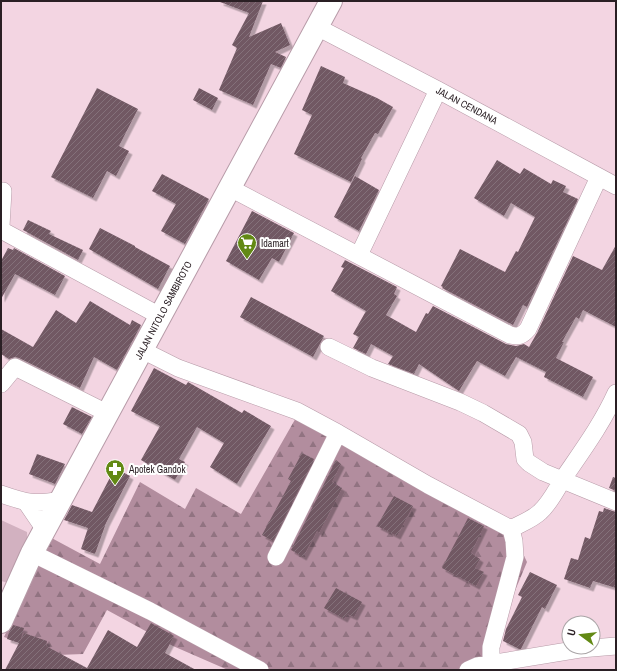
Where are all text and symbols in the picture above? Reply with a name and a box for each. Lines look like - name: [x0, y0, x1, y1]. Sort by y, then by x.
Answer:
- street label: JALAN CENDANA: [434, 84, 500, 127]
- supermarket icon: Idamart: [236, 232, 258, 260]
- place label: Idamart: [261, 237, 290, 250]
- street label: JALAN NITOLO SAMBIROTO: [132, 259, 195, 362]
- pharmacy icon: Apotek Gandok: [104, 458, 126, 486]
- place label: Apotek Gandok: [128, 463, 186, 476]
- north arrow: [561, 615, 601, 655]
- text: U: [564, 627, 579, 637]

